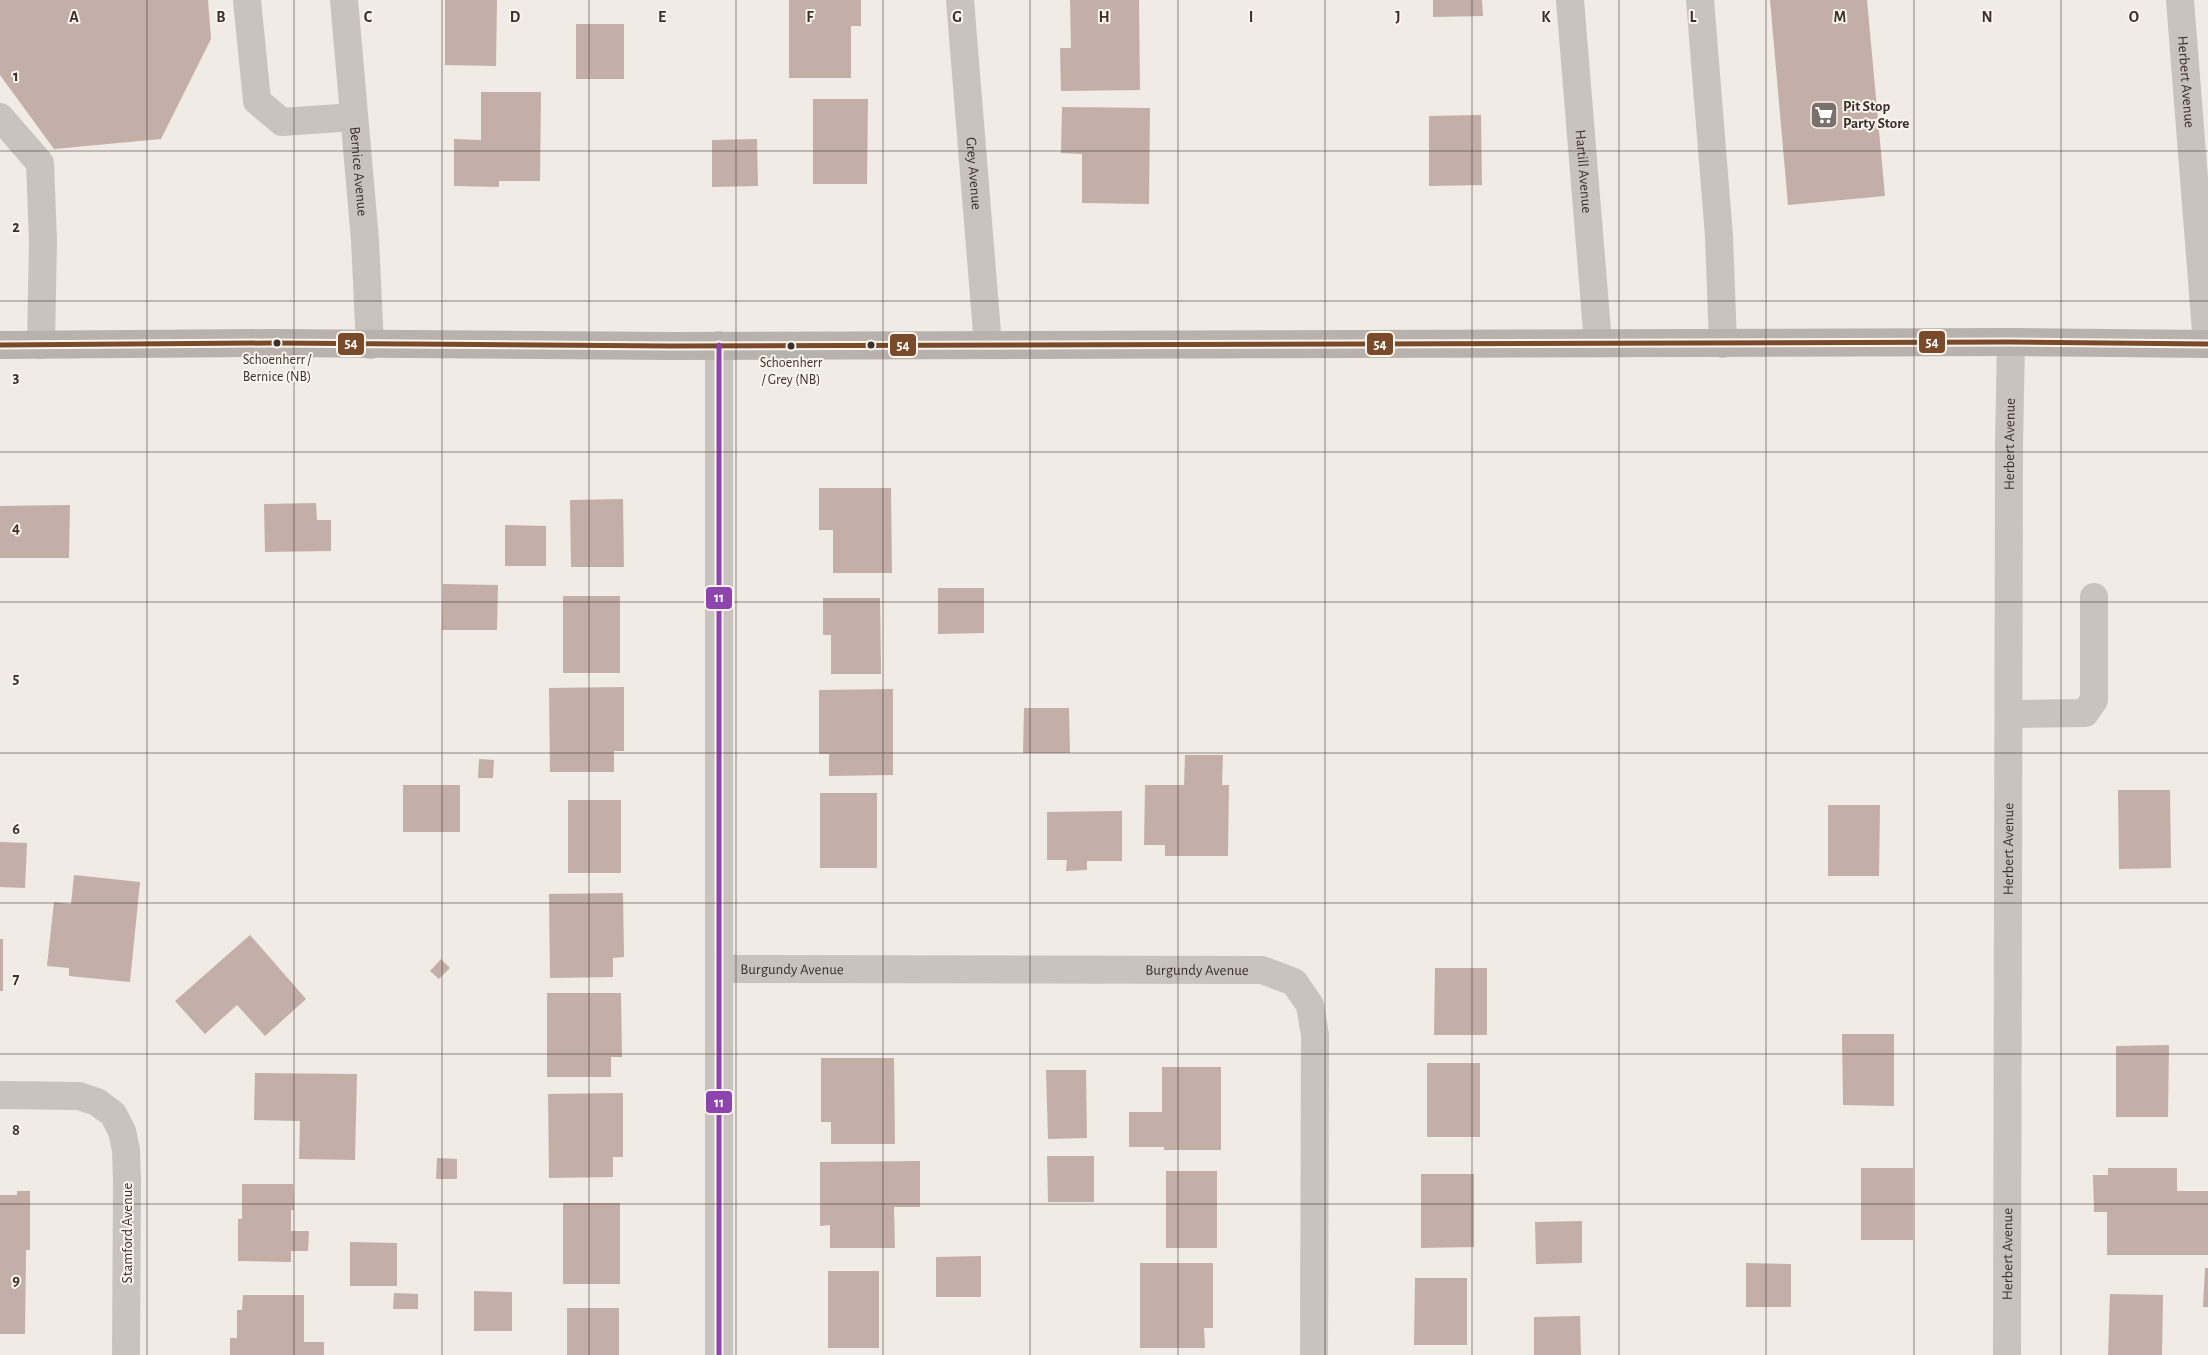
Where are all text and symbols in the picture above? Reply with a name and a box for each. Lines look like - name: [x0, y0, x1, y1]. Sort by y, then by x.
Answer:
- text: A: [69, 9, 79, 25]
- text: B: [216, 9, 226, 25]
- text: C: [364, 9, 373, 25]
- text: D: [510, 9, 521, 25]
- text: E: [658, 9, 666, 25]
- text: F: [806, 9, 814, 25]
- text: G: [952, 9, 962, 25]
- text: H: [1098, 9, 1110, 25]
- text: I: [1249, 9, 1253, 25]
- text: J: [1395, 9, 1401, 25]
- text: K: [1541, 9, 1551, 25]
- text: L: [1690, 9, 1697, 25]
- text: M: [1834, 9, 1846, 25]
- text: N: [1981, 9, 1993, 25]
- text: O: [2129, 9, 2139, 25]
- street label: Herbert Avenue: [2175, 35, 2197, 128]
- text: 1: [13, 68, 19, 84]
- place label: Pit Stop Party Store: [1843, 99, 1909, 131]
- supermarket icon: Pit Stop Party Store: [1809, 100, 1839, 130]
- street label: Bernice Avenue: [347, 126, 370, 217]
- street label: Hartill Avenue: [1573, 129, 1594, 214]
- street label: Grey Avenue: [963, 136, 984, 211]
- text: 2: [12, 219, 20, 235]
- line badge: 54: [1918, 330, 1946, 354]
- line badge: 54: [337, 332, 365, 356]
- line badge: 54: [1366, 332, 1394, 356]
- line badge: 54: [889, 333, 917, 357]
- text: 54: [1925, 336, 1939, 350]
- text: 54: [344, 337, 358, 351]
- marker: Schoenherr / Bernice (NB): [272, 338, 282, 348]
- text: 54: [1373, 338, 1387, 352]
- text: 54: [896, 339, 910, 353]
- unlabelled marker: [866, 340, 876, 350]
- marker: Schoenherr / Grey (NB): [786, 341, 796, 351]
- place label: Schoenherr / Bernice (NB): [243, 353, 312, 384]
- place label: Schoenherr / Grey (NB): [760, 356, 823, 387]
- text: 3: [13, 369, 20, 385]
- street label: Herbert Avenue: [2002, 398, 2018, 490]
- text: 4: [12, 520, 20, 536]
- line badge: 11: [705, 586, 733, 610]
- text: 11: [714, 591, 724, 605]
- text: 5: [13, 670, 20, 686]
- street label: Herbert Avenue: [2001, 803, 2016, 895]
- text: 6: [12, 821, 20, 837]
- street label: Burgundy Avenue: [740, 962, 844, 977]
- street label: Burgundy Avenue: [1145, 963, 1249, 978]
- text: 7: [13, 971, 20, 987]
- line badge: 11: [705, 1090, 733, 1114]
- text: 11: [714, 1096, 724, 1110]
- text: 8: [12, 1122, 20, 1138]
- street label: Stamford Avenue: [120, 1183, 135, 1283]
- street label: Herbert Avenue: [2000, 1208, 2015, 1300]
- text: 9: [12, 1272, 20, 1288]

